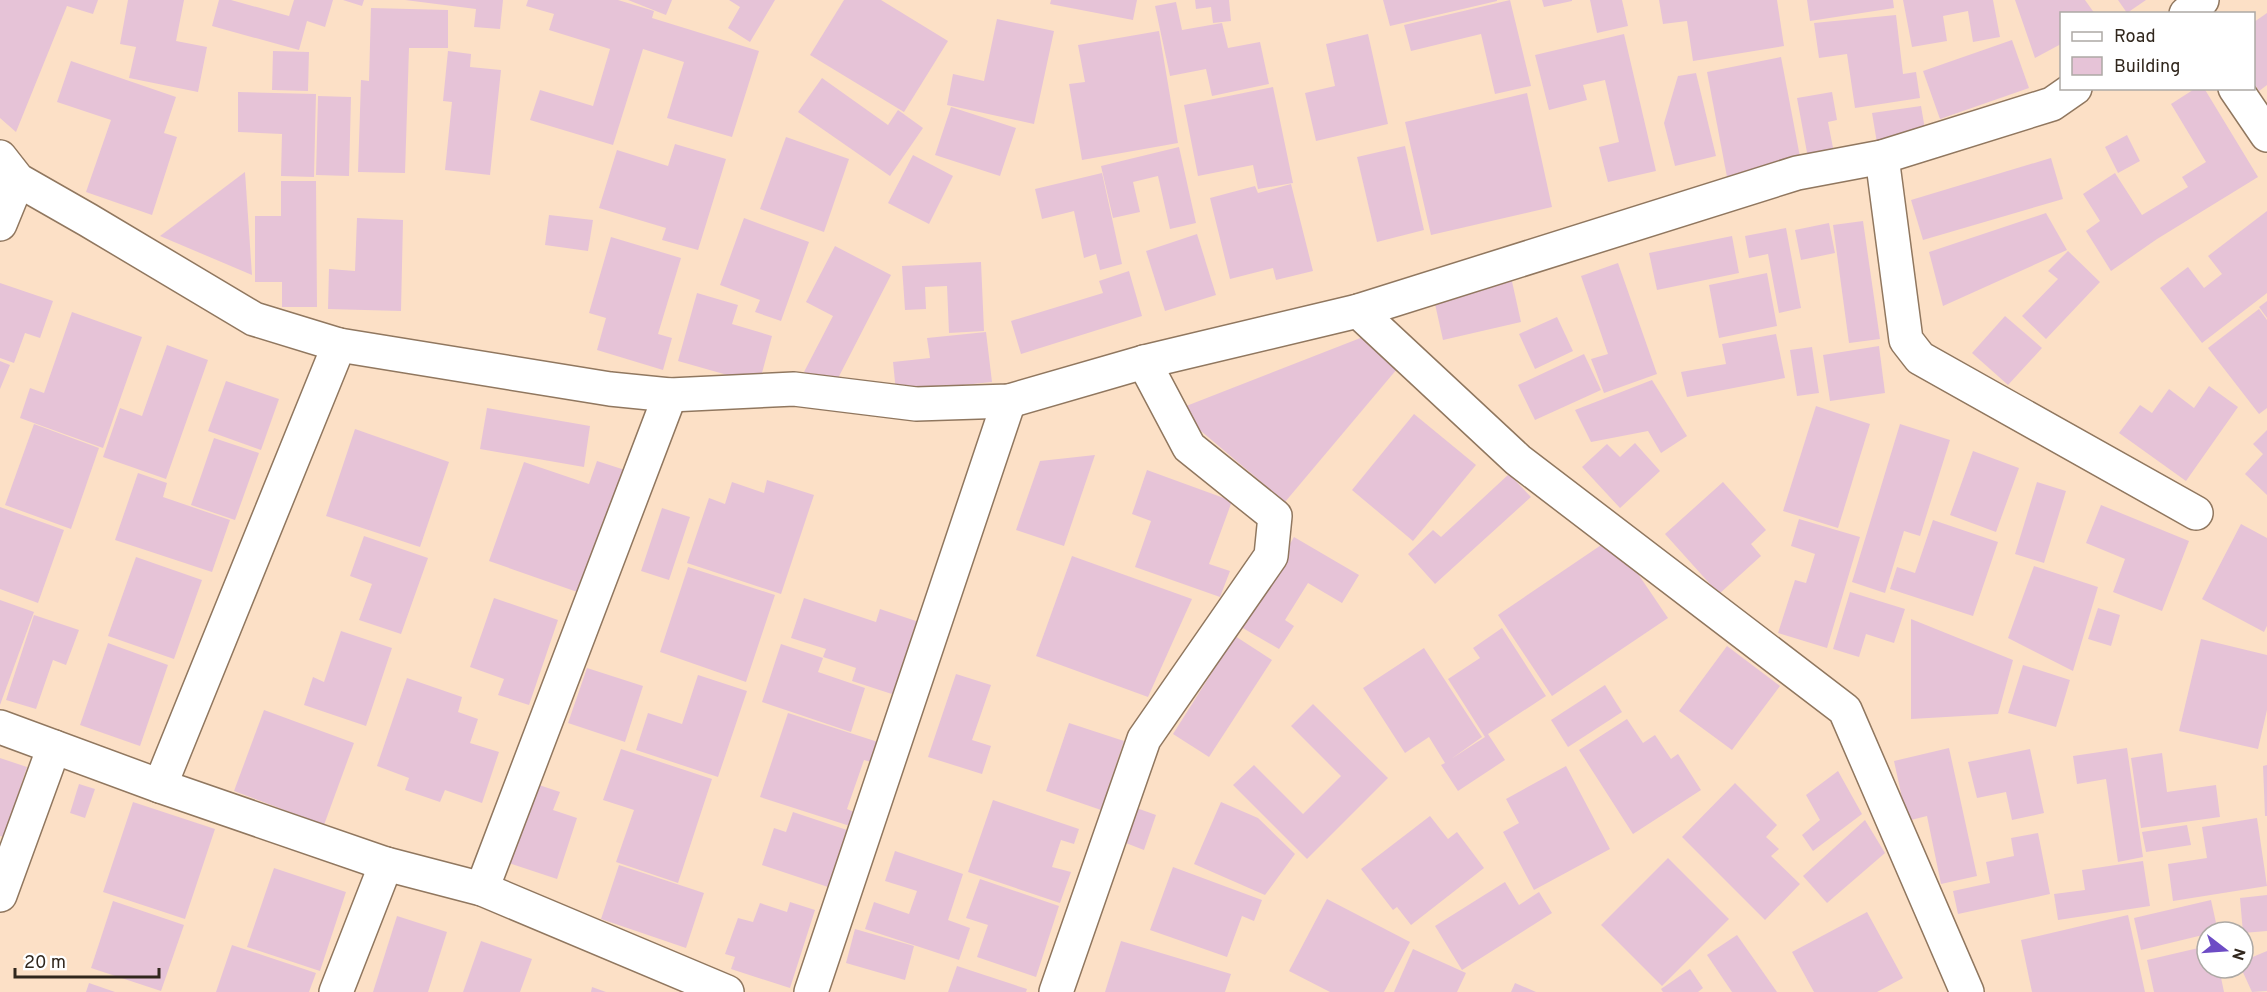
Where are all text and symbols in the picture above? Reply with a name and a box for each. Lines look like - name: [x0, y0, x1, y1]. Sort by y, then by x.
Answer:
- legend: [2060, 12, 2255, 90]
- text: Road: [2114, 26, 2156, 49]
- text: Building: [2114, 56, 2180, 79]
- north arrow: [2195, 920, 2255, 980]
- scale bar: [15, 941, 159, 979]
- text: N: [2226, 945, 2249, 962]
- text: 20 m: [24, 952, 66, 975]

